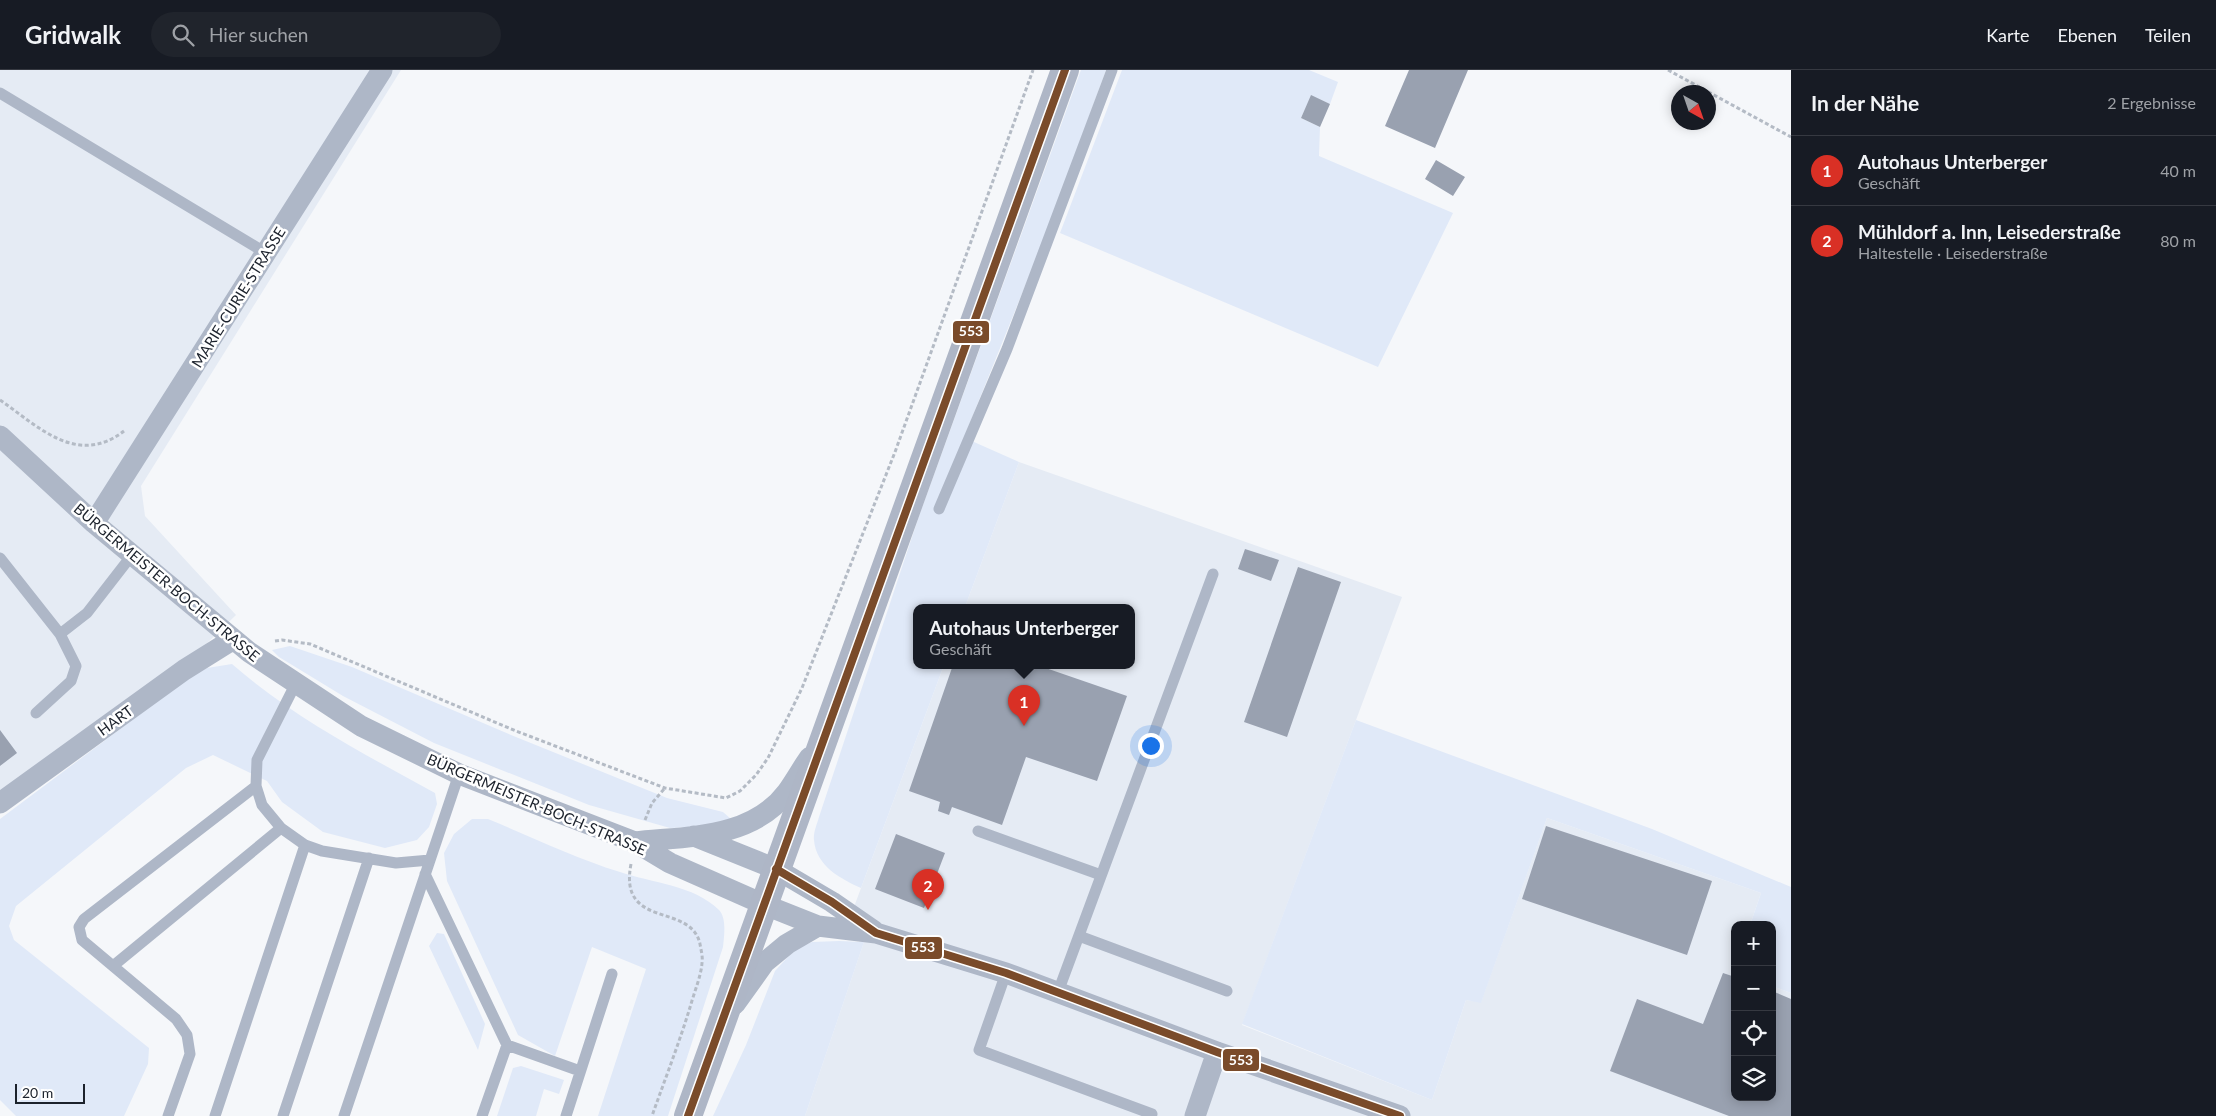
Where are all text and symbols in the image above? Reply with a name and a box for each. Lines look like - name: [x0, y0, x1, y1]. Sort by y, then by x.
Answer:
- search box: [151, 12, 501, 57]
- text: Gridwalk: [25, 20, 121, 49]
- icon: search: [169, 21, 197, 49]
- text: Hier suchen: [209, 23, 308, 46]
- text: Karte: [1986, 24, 2029, 46]
- text: Ebenen: [2057, 24, 2117, 46]
- text: Teilen: [2145, 24, 2191, 46]
- north arrow: [1671, 85, 1716, 130]
- text: In der Nähe: [1811, 90, 1919, 115]
- text: 2 Ergebnisse: [2107, 93, 2196, 112]
- text: Autohaus Unterberger: [1858, 150, 2047, 173]
- text: 1: [1822, 161, 1832, 180]
- text: 40 m: [2160, 161, 2196, 180]
- text: Geschäft: [1858, 173, 1920, 192]
- text: Mühldorf a. Inn, Leisederstraße: [1858, 220, 2121, 243]
- street label: MARIE-CURIE-STRASSE: [187, 223, 289, 371]
- text: 2: [1822, 231, 1832, 250]
- text: 80 m: [2160, 231, 2196, 250]
- text: Haltestelle · Leisederstraße: [1858, 243, 2048, 262]
- line badge: 553: [952, 320, 990, 344]
- text: 553: [959, 322, 983, 339]
- street label: BÜRGERMEISTER-BOCH-STRASSE: [71, 499, 263, 665]
- popup: [913, 604, 1135, 669]
- text: Autohaus Unterberger: [929, 616, 1119, 639]
- text: Geschäft: [929, 639, 992, 658]
- pin: 1: [1008, 685, 1040, 726]
- street label: HART: [94, 701, 136, 739]
- your location: [1138, 733, 1164, 759]
- street label: BÜRGERMEISTER-BOCH-STRASSE: [425, 749, 649, 859]
- pin: 2: [912, 869, 944, 910]
- map controls: [1731, 921, 1776, 1101]
- button: +: [1731, 921, 1776, 966]
- line badge: 553: [904, 936, 943, 960]
- text: 553: [911, 938, 935, 955]
- button: −: [1731, 966, 1776, 1011]
- button: locate: [1731, 1011, 1776, 1056]
- line badge: 553: [1222, 1048, 1260, 1072]
- text: 553: [1229, 1051, 1253, 1068]
- button: layers: [1731, 1056, 1776, 1101]
- scale bar: [15, 1081, 85, 1104]
- text: 20 m: [22, 1084, 53, 1101]

